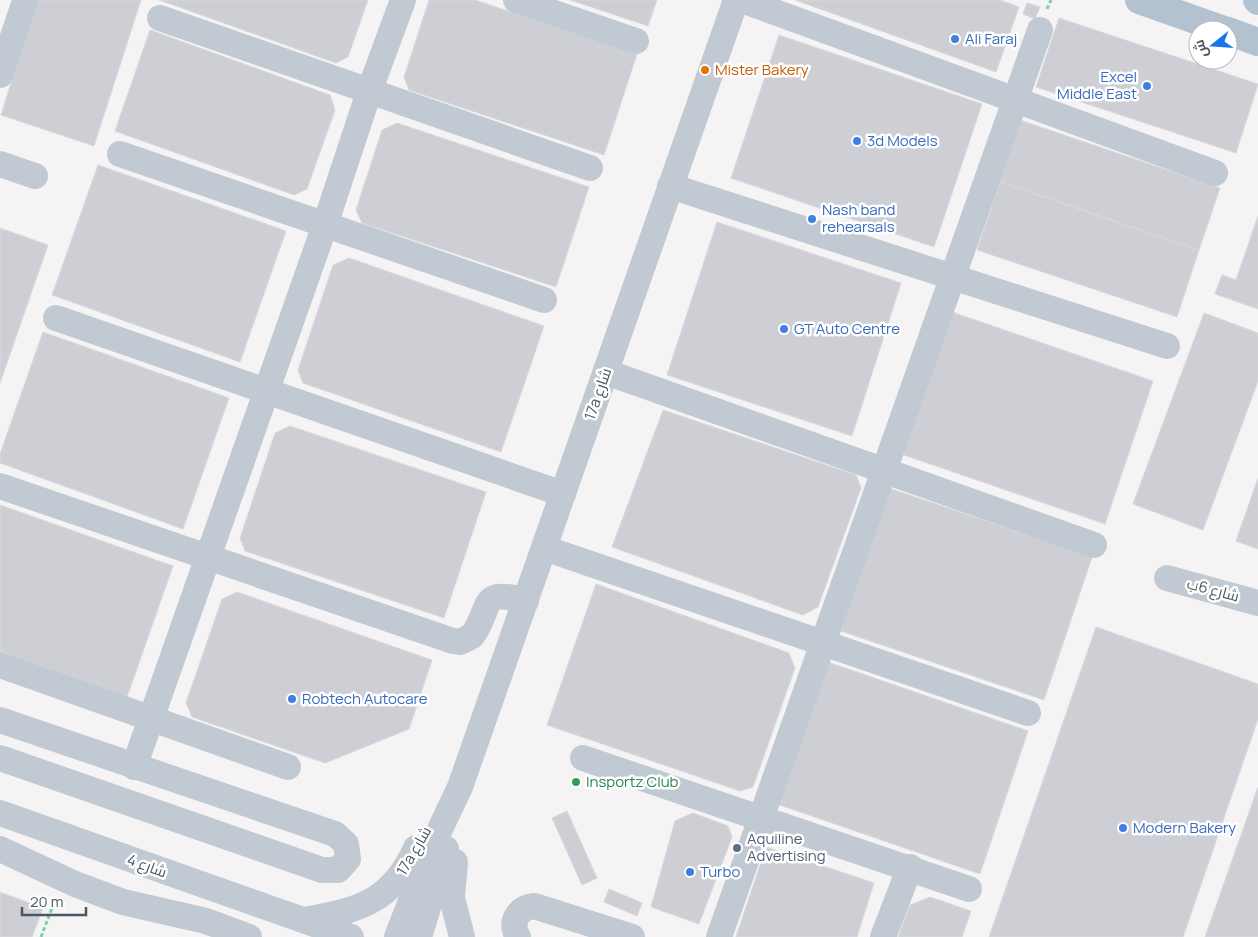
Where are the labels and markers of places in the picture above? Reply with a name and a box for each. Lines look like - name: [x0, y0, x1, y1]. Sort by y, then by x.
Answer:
- place label: Ali Faraj: [965, 28, 1017, 49]
- marker: Ali Faraj: [949, 33, 961, 45]
- place label: Mister Bakery: [715, 59, 809, 80]
- marker: Mister Bakery: [699, 64, 711, 76]
- place label: Excel Middle East: [1057, 66, 1137, 104]
- marker: Excel Middle East: [1141, 80, 1153, 92]
- place label: 3d Models: [867, 130, 938, 151]
- marker: 3d Models: [851, 135, 863, 147]
- place label: Nash band rehearsals: [822, 199, 895, 237]
- marker: Nash band rehearsals: [806, 213, 818, 225]
- place label: GT Auto Centre: [794, 318, 900, 339]
- marker: GT Auto Centre: [778, 323, 790, 335]
- place label: Robtech Autocare: [302, 688, 428, 709]
- marker: Robtech Autocare: [286, 693, 298, 705]
- place label: Insportz Club: [586, 771, 679, 792]
- marker: Insportz Club: [570, 776, 582, 788]
- place label: Modern Bakery: [1133, 817, 1236, 838]
- marker: Modern Bakery: [1117, 822, 1129, 834]
- place label: Aquiline Advertising: [747, 828, 826, 866]
- marker: Aquiline Advertising: [731, 842, 743, 854]
- place label: Turbo: [700, 861, 740, 882]
- marker: Turbo: [684, 866, 696, 878]

